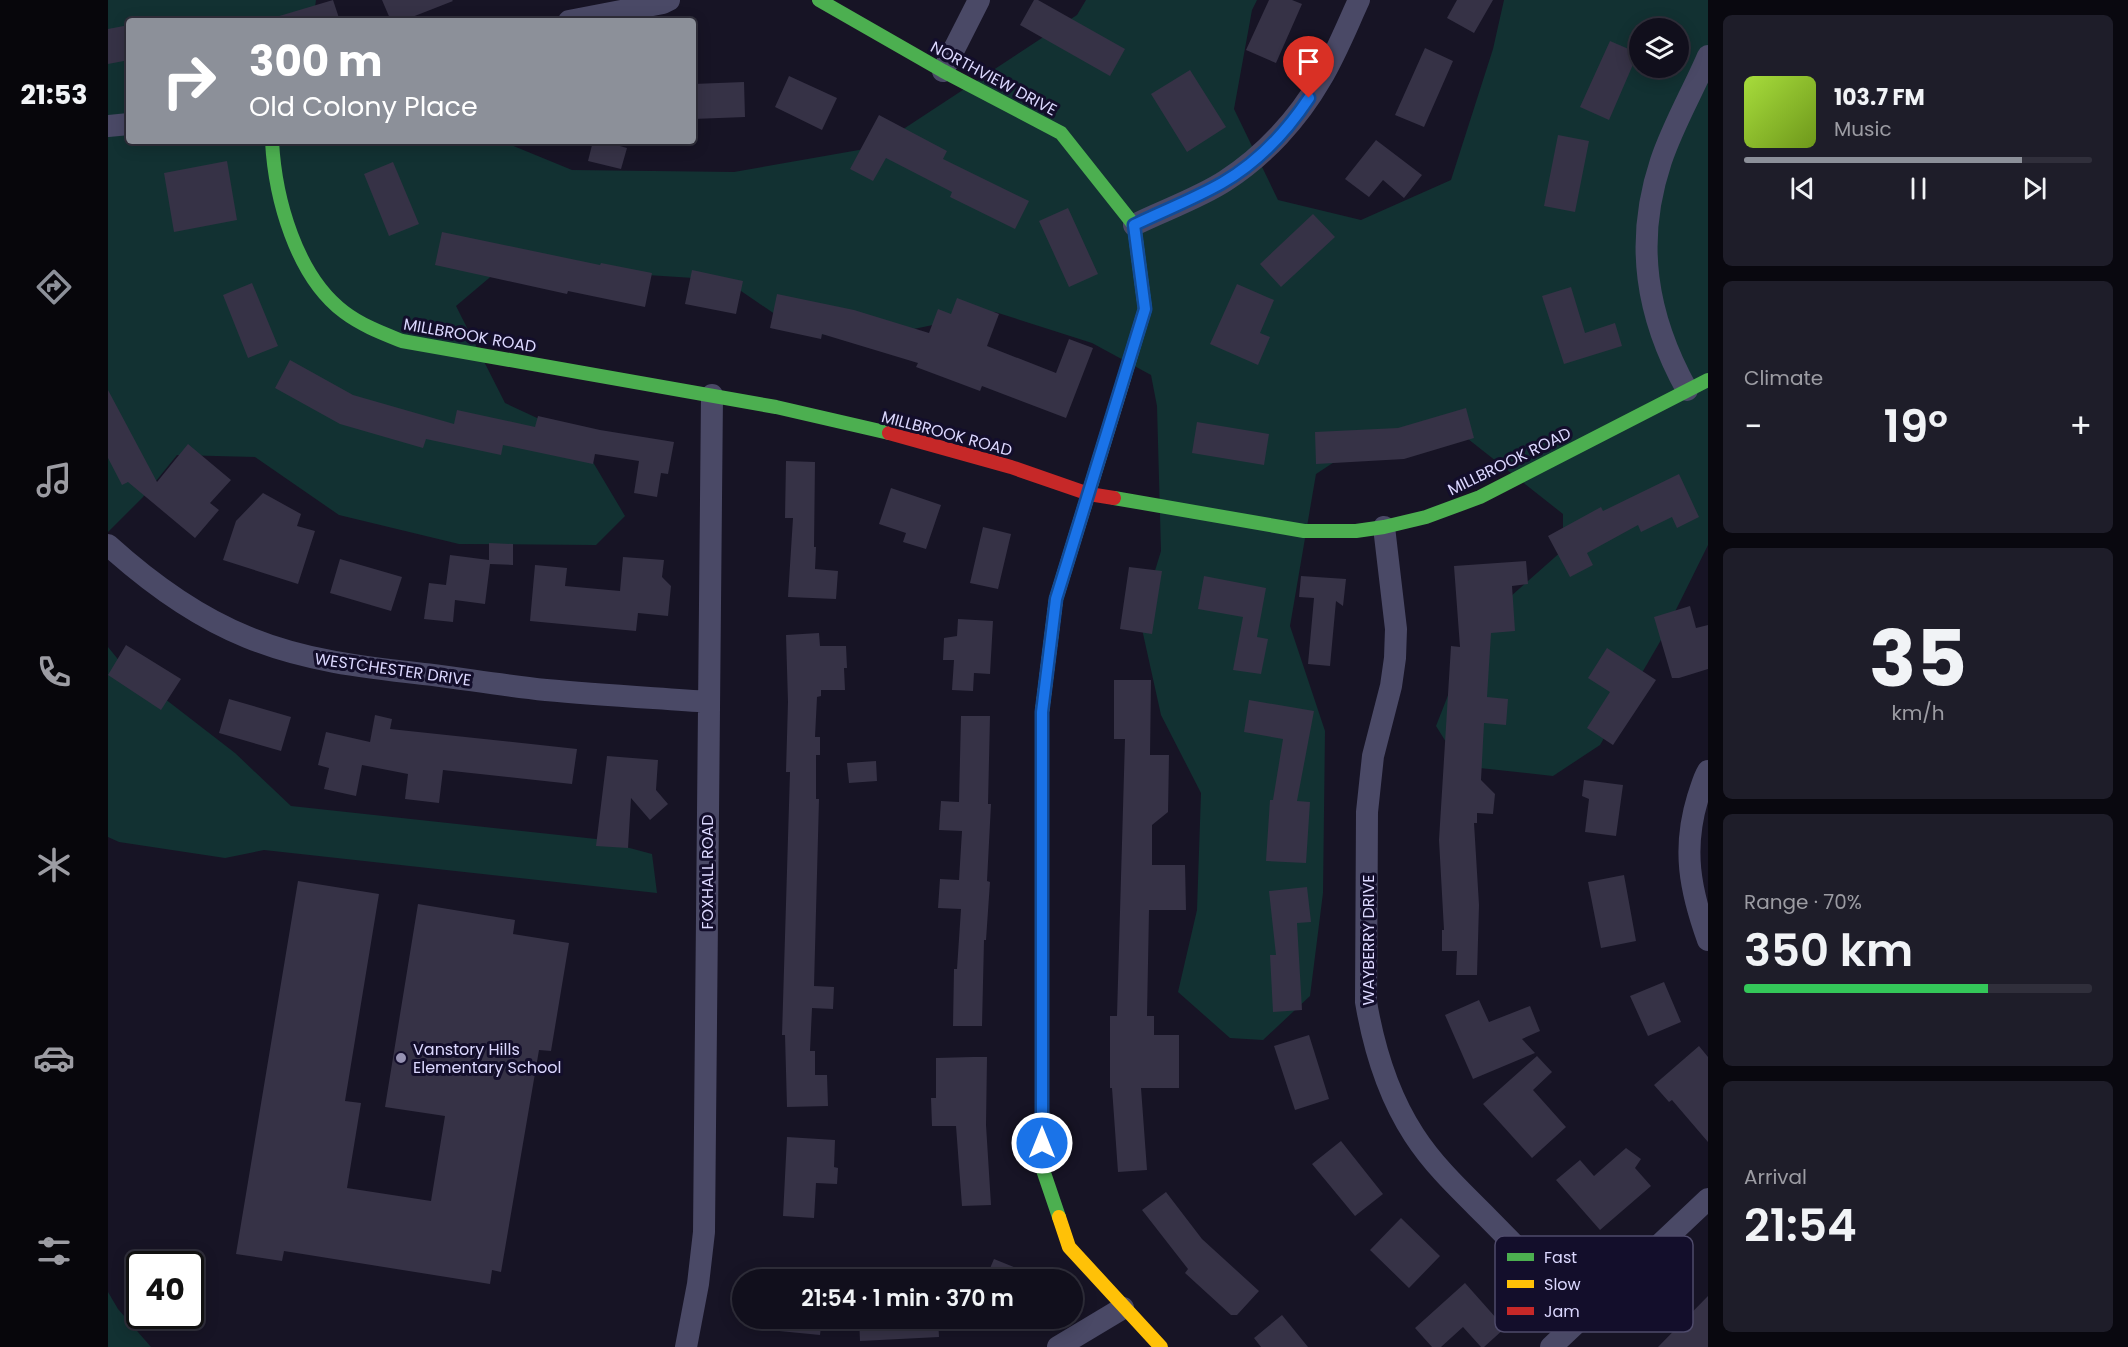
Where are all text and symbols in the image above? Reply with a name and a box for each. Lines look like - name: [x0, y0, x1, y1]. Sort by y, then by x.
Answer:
- map controls: [1629, 18, 1689, 78]
- button: layers: [1629, 18, 1689, 78]
- text: 300 m: [249, 32, 383, 91]
- street label: NORTHVIEW DRIVE: [926, 35, 1061, 121]
- pin: [1283, 36, 1334, 98]
- icon: right: [150, 42, 228, 120]
- icon: arrive: [1292, 45, 1325, 78]
- text: 21:53: [20, 76, 88, 113]
- text: 103.7 FM: [1834, 82, 1925, 113]
- text: Old Colony Place: [249, 88, 478, 125]
- text: Music: [1834, 115, 1892, 143]
- icon: previous: [1786, 172, 1819, 205]
- icon: pause: [1902, 172, 1935, 205]
- icon: next: [2018, 172, 2051, 205]
- icon: directions: [33, 266, 75, 308]
- street label: MILLBROOK ROAD: [402, 312, 538, 358]
- text: Climate: [1744, 364, 1823, 392]
- text: 19°: [1884, 395, 1948, 458]
- text: −: [1744, 403, 1762, 450]
- text: +: [2069, 403, 2092, 450]
- street label: MILLBROOK ROAD: [879, 405, 1015, 462]
- street label: MILLBROOK ROAD: [1444, 422, 1575, 501]
- icon: music: [33, 459, 75, 501]
- text: 35: [1869, 604, 1967, 713]
- street label: WESTCHESTER DRIVE: [313, 647, 473, 692]
- icon: phone: [33, 651, 75, 693]
- text: km/h: [1891, 699, 1945, 727]
- street label: FOXHALL ROAD: [696, 815, 719, 929]
- icon: climate: [33, 844, 75, 886]
- street label: WAYBERRY DRIVE: [1357, 875, 1380, 1005]
- text: Range · 70%: [1744, 888, 1862, 916]
- text: 350 km: [1744, 919, 1913, 982]
- icon: car: [33, 1037, 75, 1079]
- place label: Vanstory Hills Elementary School: [413, 1038, 561, 1079]
- marker: Vanstory Hills Elementary School: [394, 1051, 408, 1065]
- position arrow: [1010, 1111, 1074, 1175]
- text: Arrival: [1744, 1163, 1807, 1191]
- text: 21:54: [1744, 1194, 1857, 1257]
- icon: filters: [33, 1230, 75, 1272]
- legend: [1495, 1236, 1693, 1332]
- text: Fast: [1544, 1246, 1577, 1269]
- speed limit sign: 40: [126, 1251, 204, 1329]
- text: Slow: [1544, 1273, 1581, 1296]
- text: 21:54 · 1 min · 370 m: [801, 1283, 1014, 1314]
- text: Jam: [1544, 1300, 1580, 1323]

